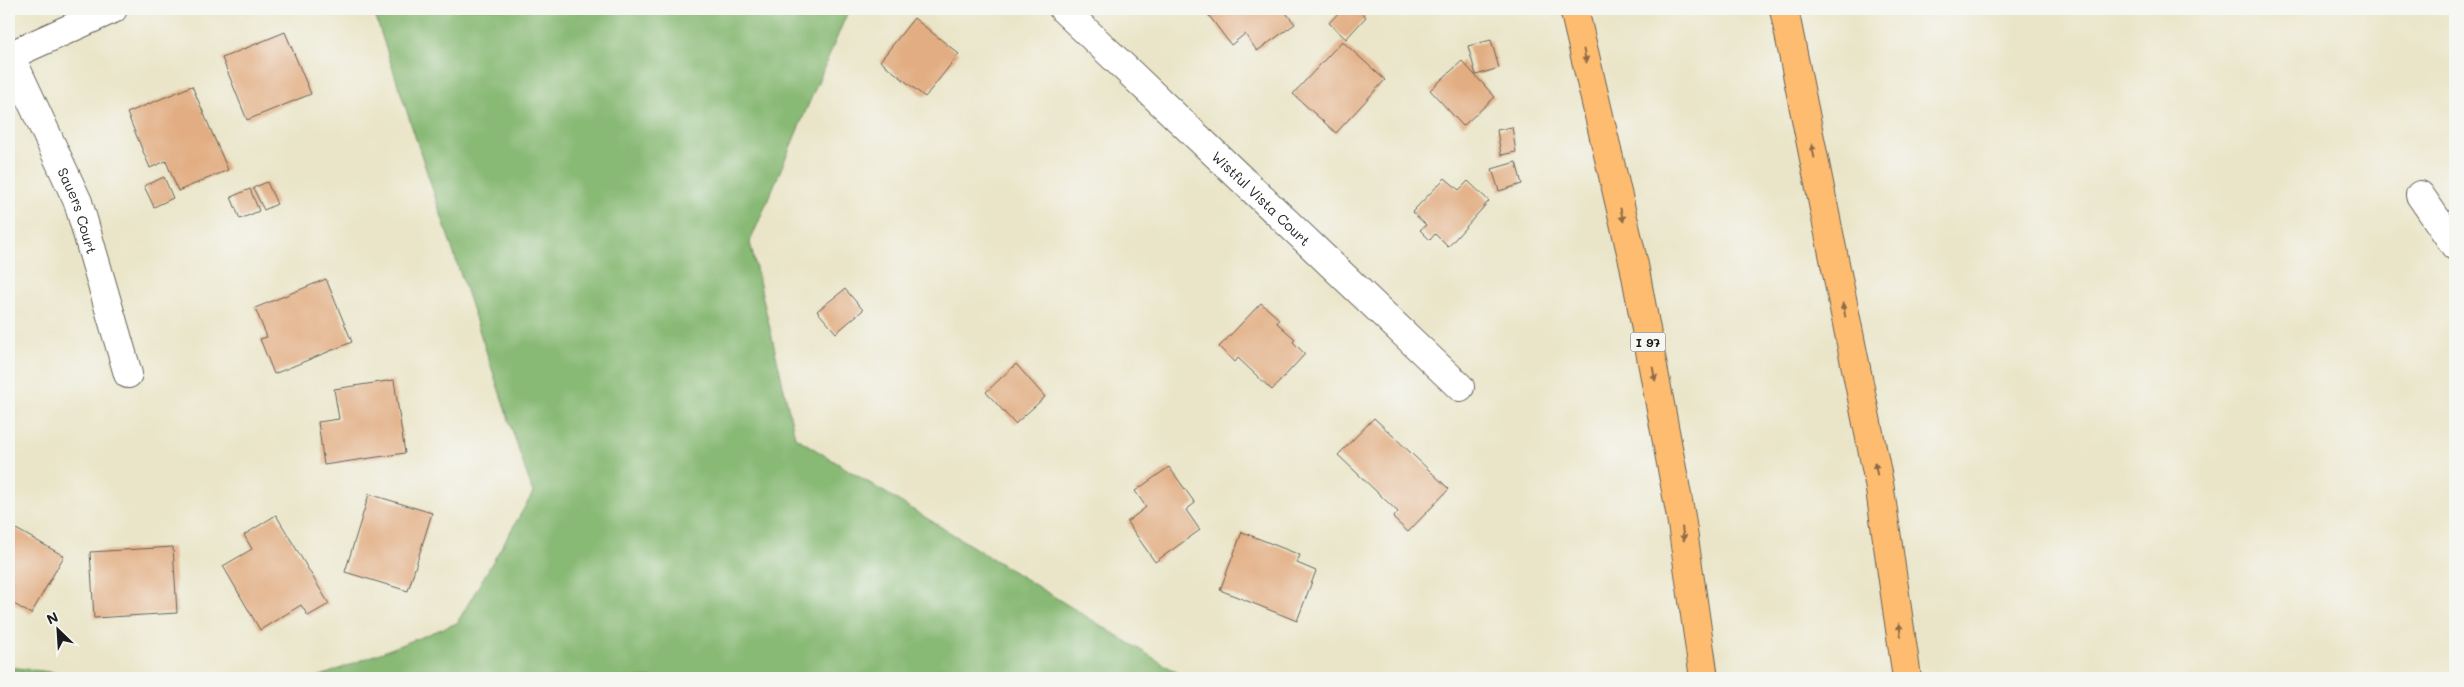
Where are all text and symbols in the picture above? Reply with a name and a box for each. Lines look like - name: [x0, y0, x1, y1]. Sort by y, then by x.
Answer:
- one-way arrow: [1581, 49, 1589, 64]
- one-way arrow: [1808, 142, 1816, 158]
- street label: Wistful Vista Court: [1208, 146, 1315, 249]
- street label: Sauers Court: [54, 164, 102, 256]
- one-way arrow: [1618, 207, 1626, 222]
- one-way arrow: [1840, 302, 1848, 318]
- road number: I 97: [1630, 332, 1666, 352]
- one-way arrow: [1650, 366, 1658, 381]
- one-way arrow: [1872, 462, 1880, 477]
- one-way arrow: [1679, 526, 1687, 542]
- north arrow: [32, 604, 82, 654]
- text: N: [43, 607, 61, 629]
- one-way arrow: [1896, 622, 1904, 638]

